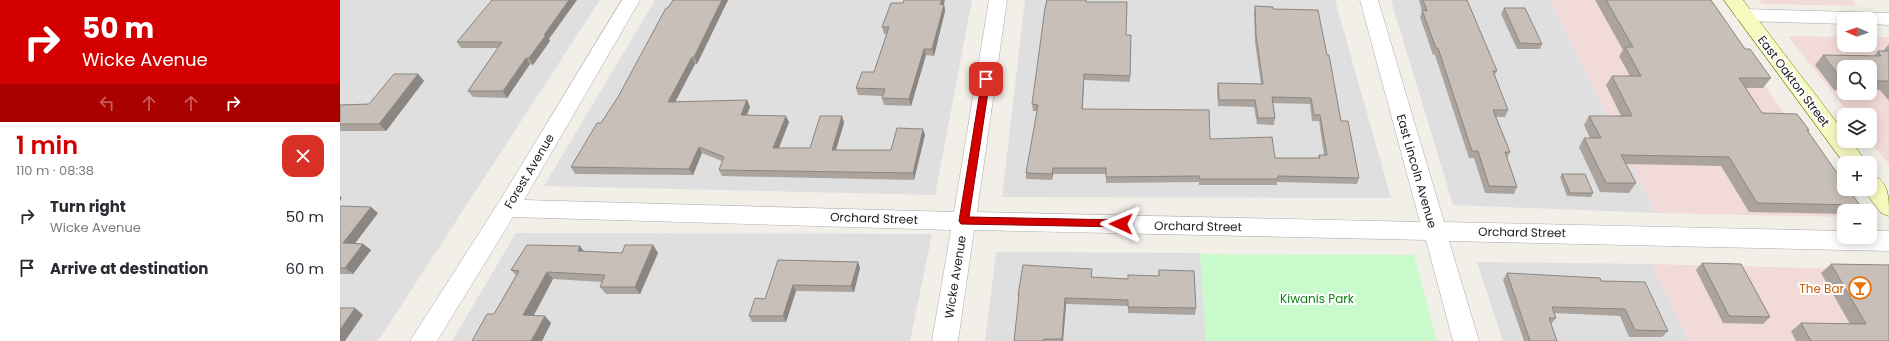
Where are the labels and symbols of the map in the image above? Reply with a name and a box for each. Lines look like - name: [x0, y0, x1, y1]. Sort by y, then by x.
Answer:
- north arrow: [1837, 12, 1877, 52]
- street label: East Oakton Street: [1754, 32, 1834, 130]
- pin: [969, 62, 1003, 96]
- street label: East Lincoln Avenue: [1393, 112, 1441, 230]
- street label: Forest Avenue: [500, 130, 558, 212]
- position arrow: [1100, 203, 1142, 245]
- street label: Orchard Street: [830, 208, 918, 228]
- street label: Orchard Street: [1154, 217, 1242, 235]
- street label: Orchard Street: [1478, 223, 1566, 241]
- street label: Wicke Avenue: [940, 234, 970, 320]
- bar icon: The Bar: [1847, 275, 1873, 301]
- place label: The Bar: [1799, 280, 1845, 297]
- park label: Kiwanis Park: [1280, 290, 1355, 307]

